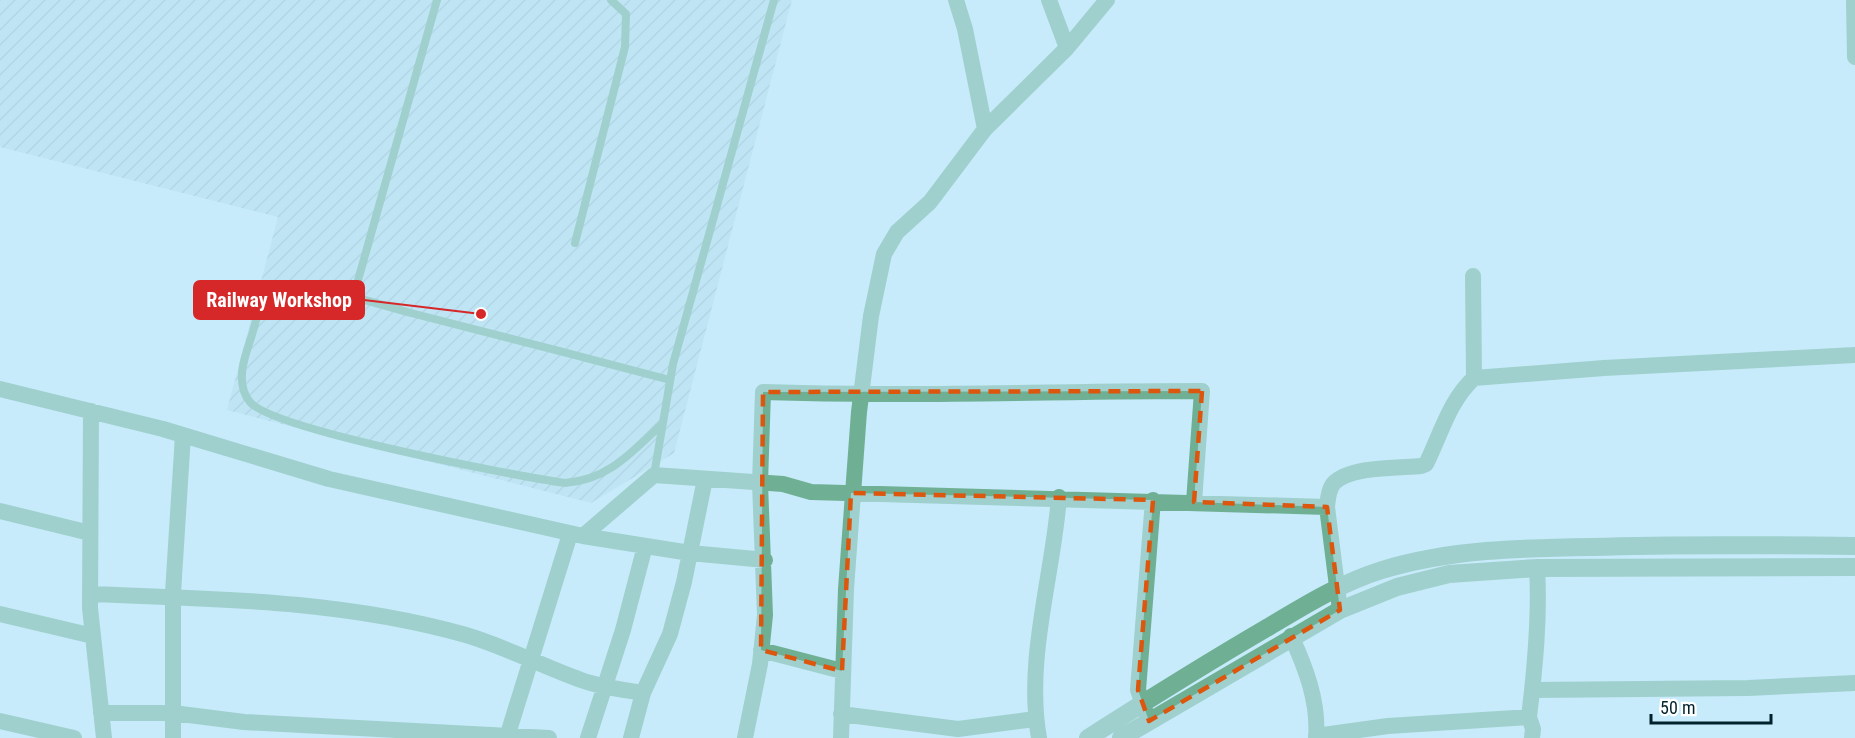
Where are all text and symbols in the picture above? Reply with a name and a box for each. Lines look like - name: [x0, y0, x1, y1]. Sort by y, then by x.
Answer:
- callout: Railway Workshop: [194, 281, 364, 319]
- text: Railway Workshop: [206, 288, 352, 312]
- scale bar: [1651, 687, 1771, 725]
- text: 50 m: [1660, 697, 1695, 718]

